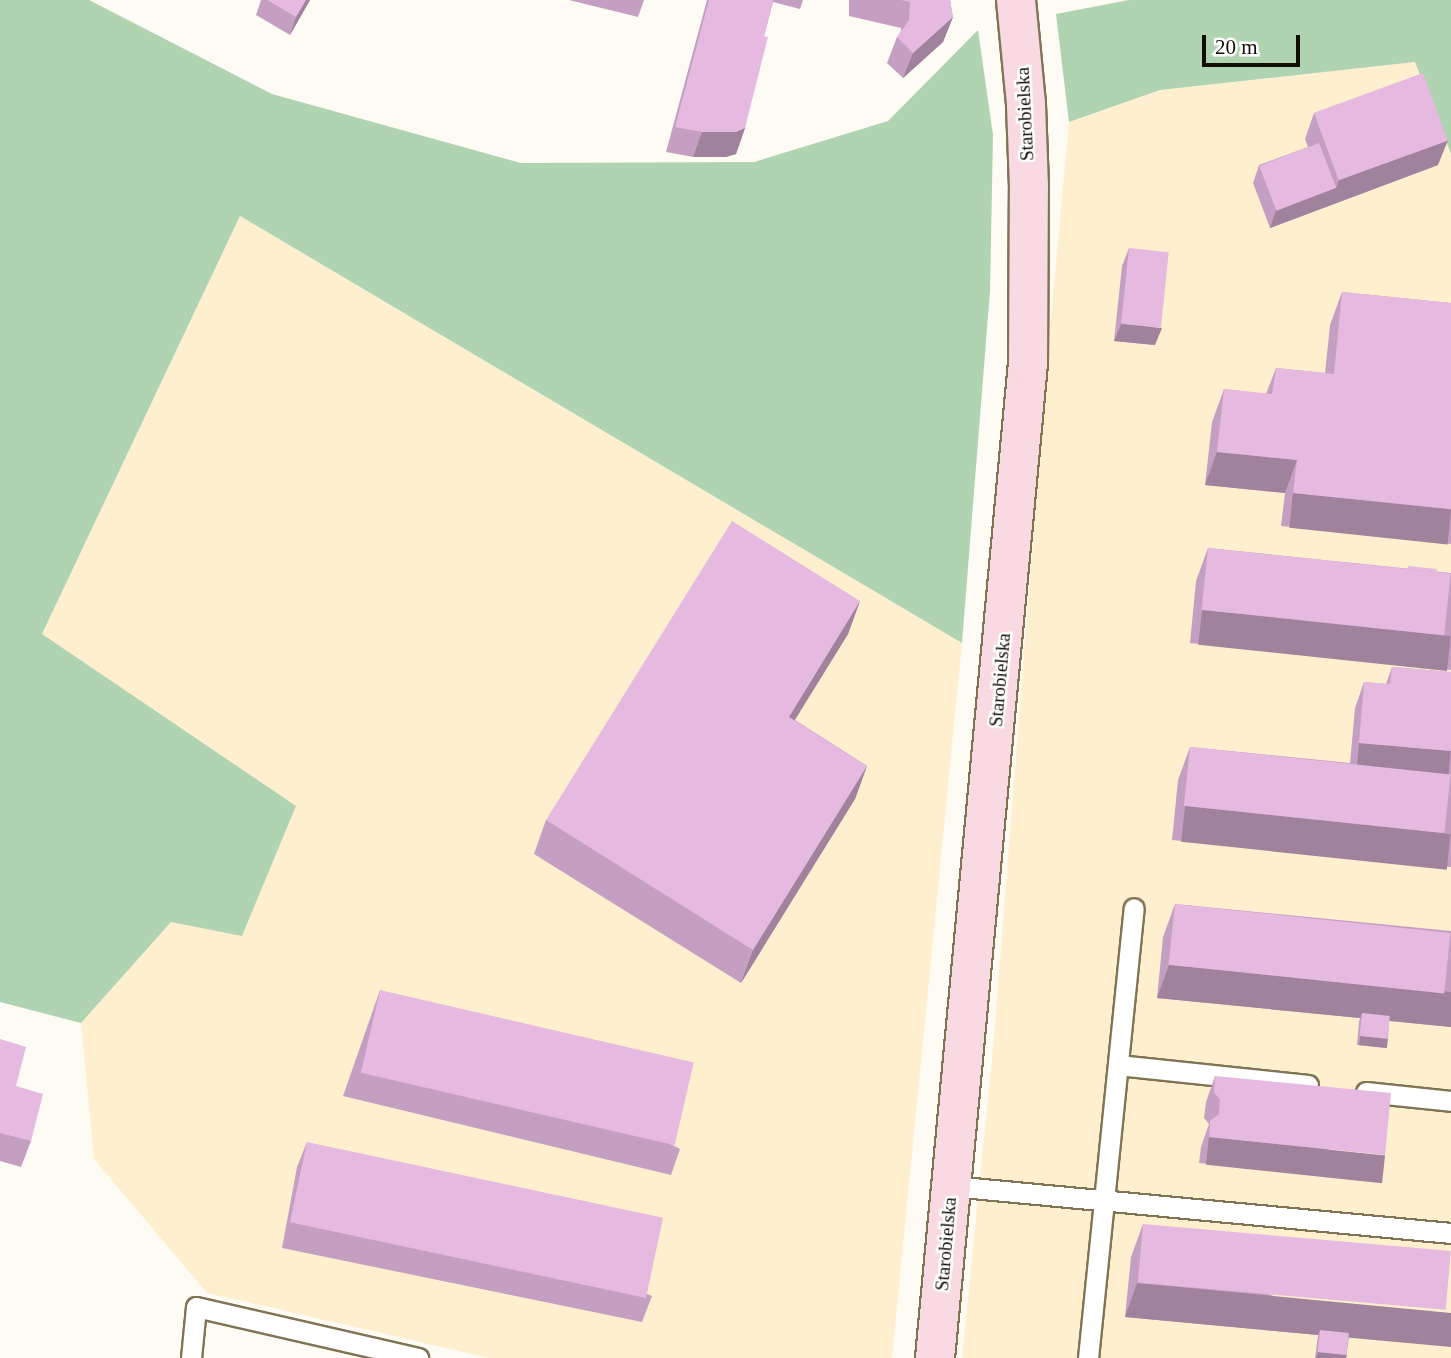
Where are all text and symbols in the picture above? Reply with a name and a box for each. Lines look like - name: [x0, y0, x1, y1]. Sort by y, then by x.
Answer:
- scale bar: [1206, 21, 1304, 65]
- text: 20 m: [1215, 35, 1258, 59]
- street label: Starobielska: [1011, 67, 1039, 161]
- street label: Starobielska: [985, 632, 1015, 728]
- street label: Starobielska: [931, 1196, 961, 1292]

